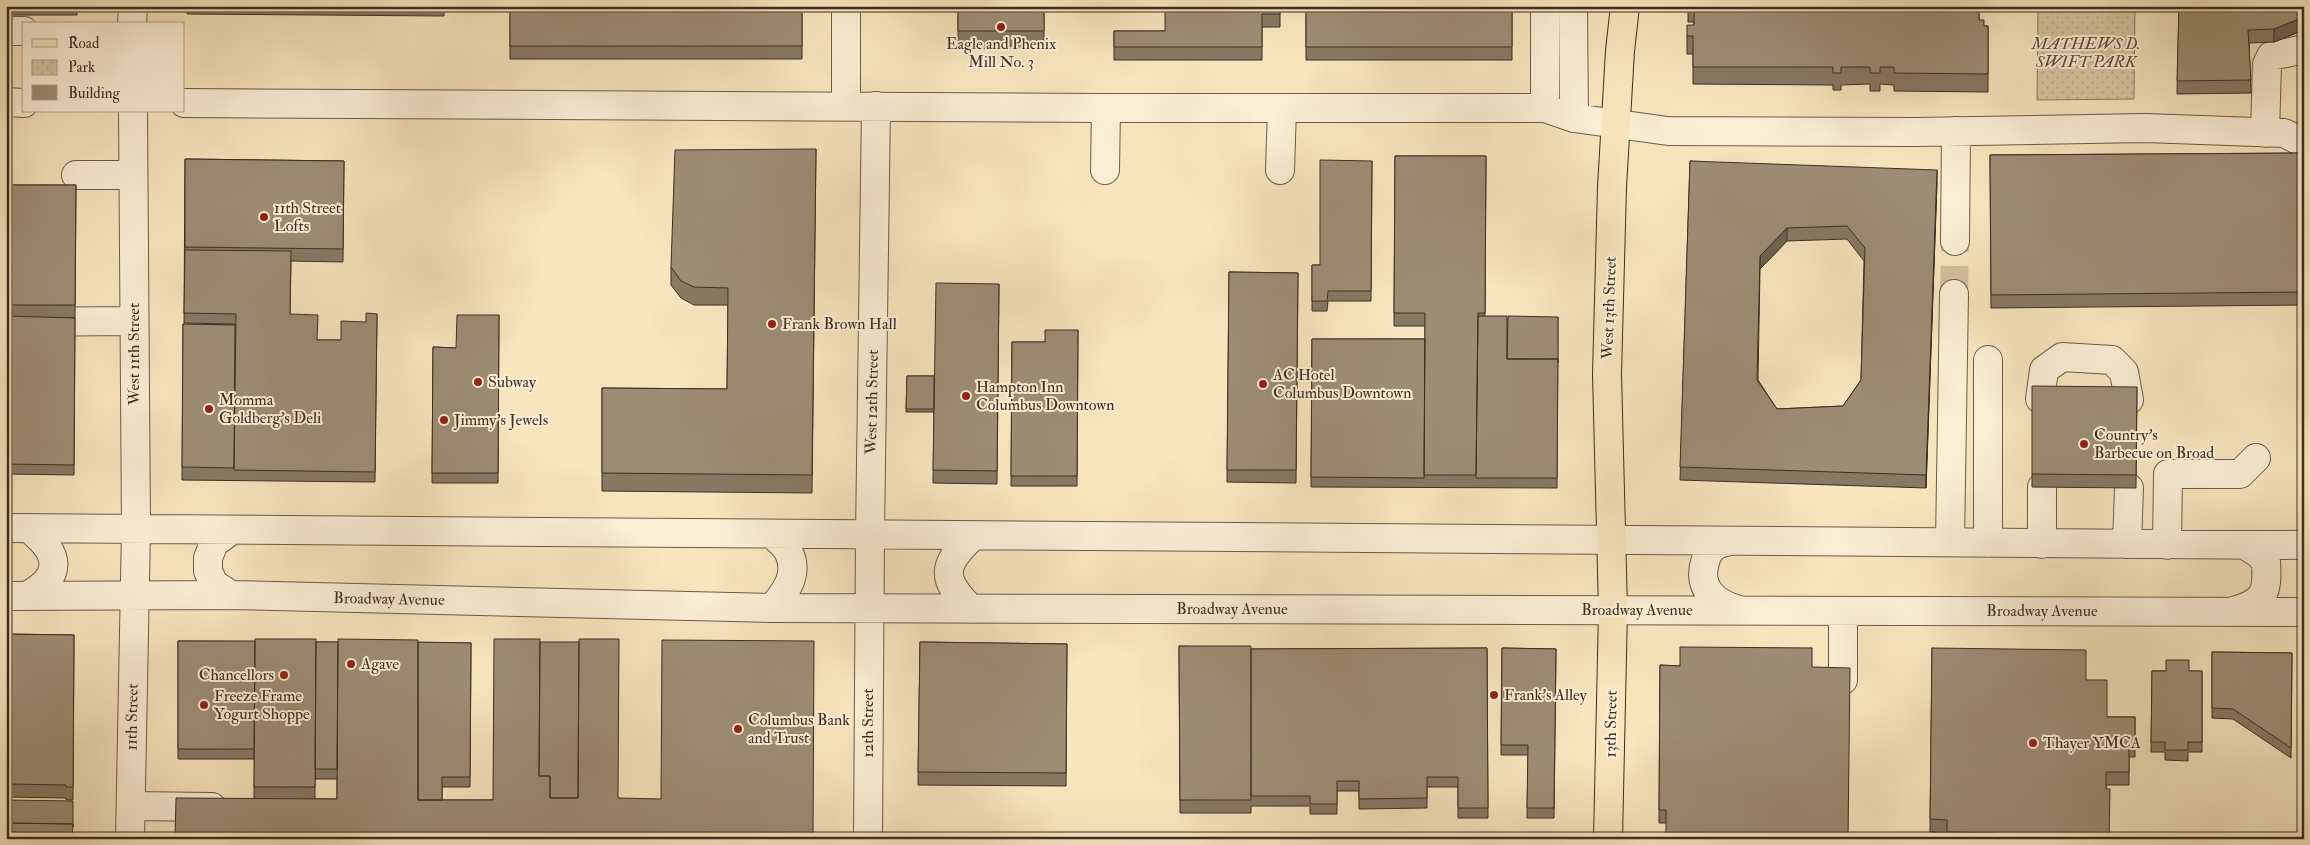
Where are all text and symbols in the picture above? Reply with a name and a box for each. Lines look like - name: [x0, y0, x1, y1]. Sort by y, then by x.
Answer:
- marker: Eagle and Phenix Mill No. 3: [995, 21, 1007, 33]
- legend: [22, 22, 185, 112]
- text: Road: [68, 34, 100, 53]
- place label: Eagle and Phenix Mill No. 3: [946, 34, 1056, 72]
- park label: MATHEWS D. SWIFT PARK: [2031, 34, 2140, 72]
- text: Park: [68, 58, 95, 77]
- text: Building: [68, 84, 120, 103]
- place label: 11th Street Lofts: [274, 198, 341, 236]
- marker: 11th Street Lofts: [258, 211, 270, 223]
- street label: West 13th Street: [1597, 256, 1621, 361]
- street label: West 11th Street: [124, 303, 144, 406]
- place label: Frank Brown Hall: [782, 314, 897, 334]
- marker: Frank Brown Hall: [766, 318, 778, 330]
- street label: West 12th Street: [861, 349, 883, 456]
- place label: AC Hotel Columbus Downtown: [1272, 365, 1411, 403]
- place label: Subway: [488, 372, 537, 392]
- marker: Subway: [472, 376, 484, 388]
- place label: Hampton Inn Columbus Downtown: [976, 377, 1114, 415]
- marker: AC Hotel Columbus Downtown: [1257, 378, 1269, 390]
- place label: Momma Goldberg's Deli: [219, 390, 321, 428]
- marker: Hampton Inn Columbus Downtown: [960, 390, 972, 402]
- marker: Momma Goldberg's Deli: [203, 403, 215, 415]
- place label: Jimmy's Jewels: [453, 410, 548, 431]
- marker: Jimmy's Jewels: [438, 414, 450, 426]
- place label: Country's Barbecue on Broad: [2094, 425, 2214, 463]
- marker: Country's Barbecue on Broad: [2078, 438, 2090, 450]
- street label: Broadway Avenue: [333, 588, 445, 610]
- street label: Broadway Avenue: [1176, 599, 1288, 619]
- street label: Broadway Avenue: [1581, 600, 1693, 620]
- street label: Broadway Avenue: [1986, 601, 2098, 621]
- place label: Agave: [360, 654, 399, 674]
- marker: Agave: [345, 658, 357, 670]
- place label: Chancellors: [199, 665, 274, 685]
- marker: Chancellors: [278, 669, 290, 681]
- street label: 11th Street: [121, 683, 143, 751]
- place label: Frank's Alley: [1504, 685, 1588, 705]
- place label: Freeze Frame Yogurt Shoppe: [214, 686, 310, 725]
- street label: 12th Street: [858, 688, 878, 758]
- marker: Frank's Alley: [1488, 689, 1500, 701]
- street label: 13th Street: [1600, 690, 1622, 758]
- marker: Freeze Frame Yogurt Shoppe: [198, 699, 210, 711]
- place label: Columbus Bank and Trust: [748, 710, 850, 748]
- marker: Columbus Bank and Trust: [732, 723, 744, 735]
- place label: Thayer YMCA: [2043, 733, 2141, 753]
- marker: Thayer YMCA: [2027, 737, 2039, 749]

